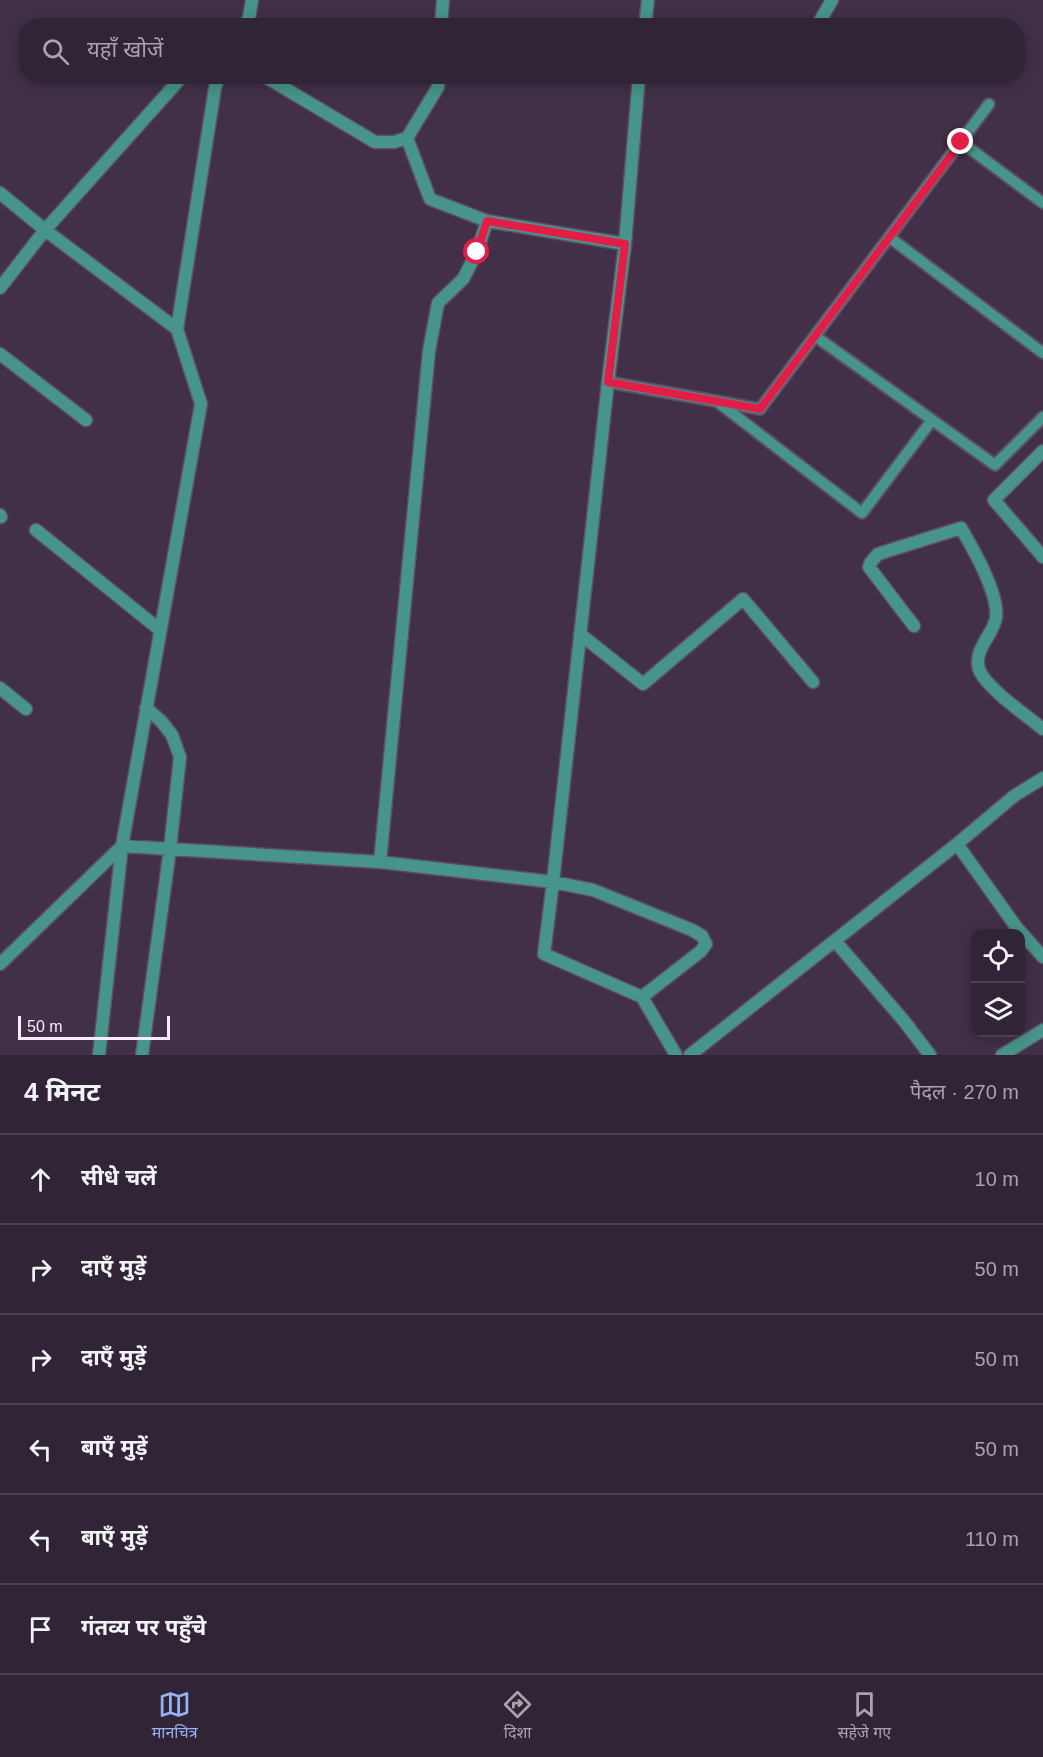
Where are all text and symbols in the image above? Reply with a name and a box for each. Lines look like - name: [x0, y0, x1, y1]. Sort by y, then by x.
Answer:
- search box: [18, 18, 1025, 84]
- icon: search: [39, 35, 72, 68]
- text: यहाँ खोजें: [87, 37, 163, 62]
- route end: [947, 128, 973, 154]
- route start: [463, 238, 489, 264]
- map controls: [971, 929, 1025, 1037]
- button: locate: [971, 929, 1025, 983]
- button: layers: [971, 983, 1025, 1037]
- scale bar: [18, 1013, 170, 1040]
- text: 50 m: [27, 1018, 63, 1035]
- text: 4 मिनट: [24, 1077, 100, 1107]
- text: पैदल · 270 m: [910, 1081, 1019, 1103]
- icon: ahead: [24, 1163, 57, 1196]
- text: सीधे चलें: [81, 1165, 156, 1190]
- text: 10 m: [975, 1168, 1019, 1190]
- icon: right: [24, 1253, 57, 1286]
- text: दाएँ मुड़ें: [81, 1255, 146, 1280]
- text: 50 m: [975, 1258, 1019, 1280]
- icon: right: [24, 1343, 57, 1376]
- text: दाएँ मुड़ें: [81, 1345, 146, 1370]
- text: 50 m: [975, 1348, 1019, 1370]
- icon: left: [24, 1433, 57, 1466]
- text: बाएँ मुड़ें: [81, 1435, 147, 1460]
- text: 50 m: [975, 1438, 1019, 1460]
- icon: left: [24, 1523, 57, 1556]
- text: बाएँ मुड़ें: [81, 1525, 147, 1550]
- text: 110 m: [965, 1528, 1019, 1550]
- icon: arrive: [24, 1613, 57, 1646]
- text: गंतव्य पर पहुँचे: [81, 1615, 206, 1640]
- tab: मानचित्र: [152, 1688, 198, 1745]
- tab: दिशा: [501, 1688, 534, 1745]
- tab: सहेजे गए: [838, 1688, 891, 1745]

